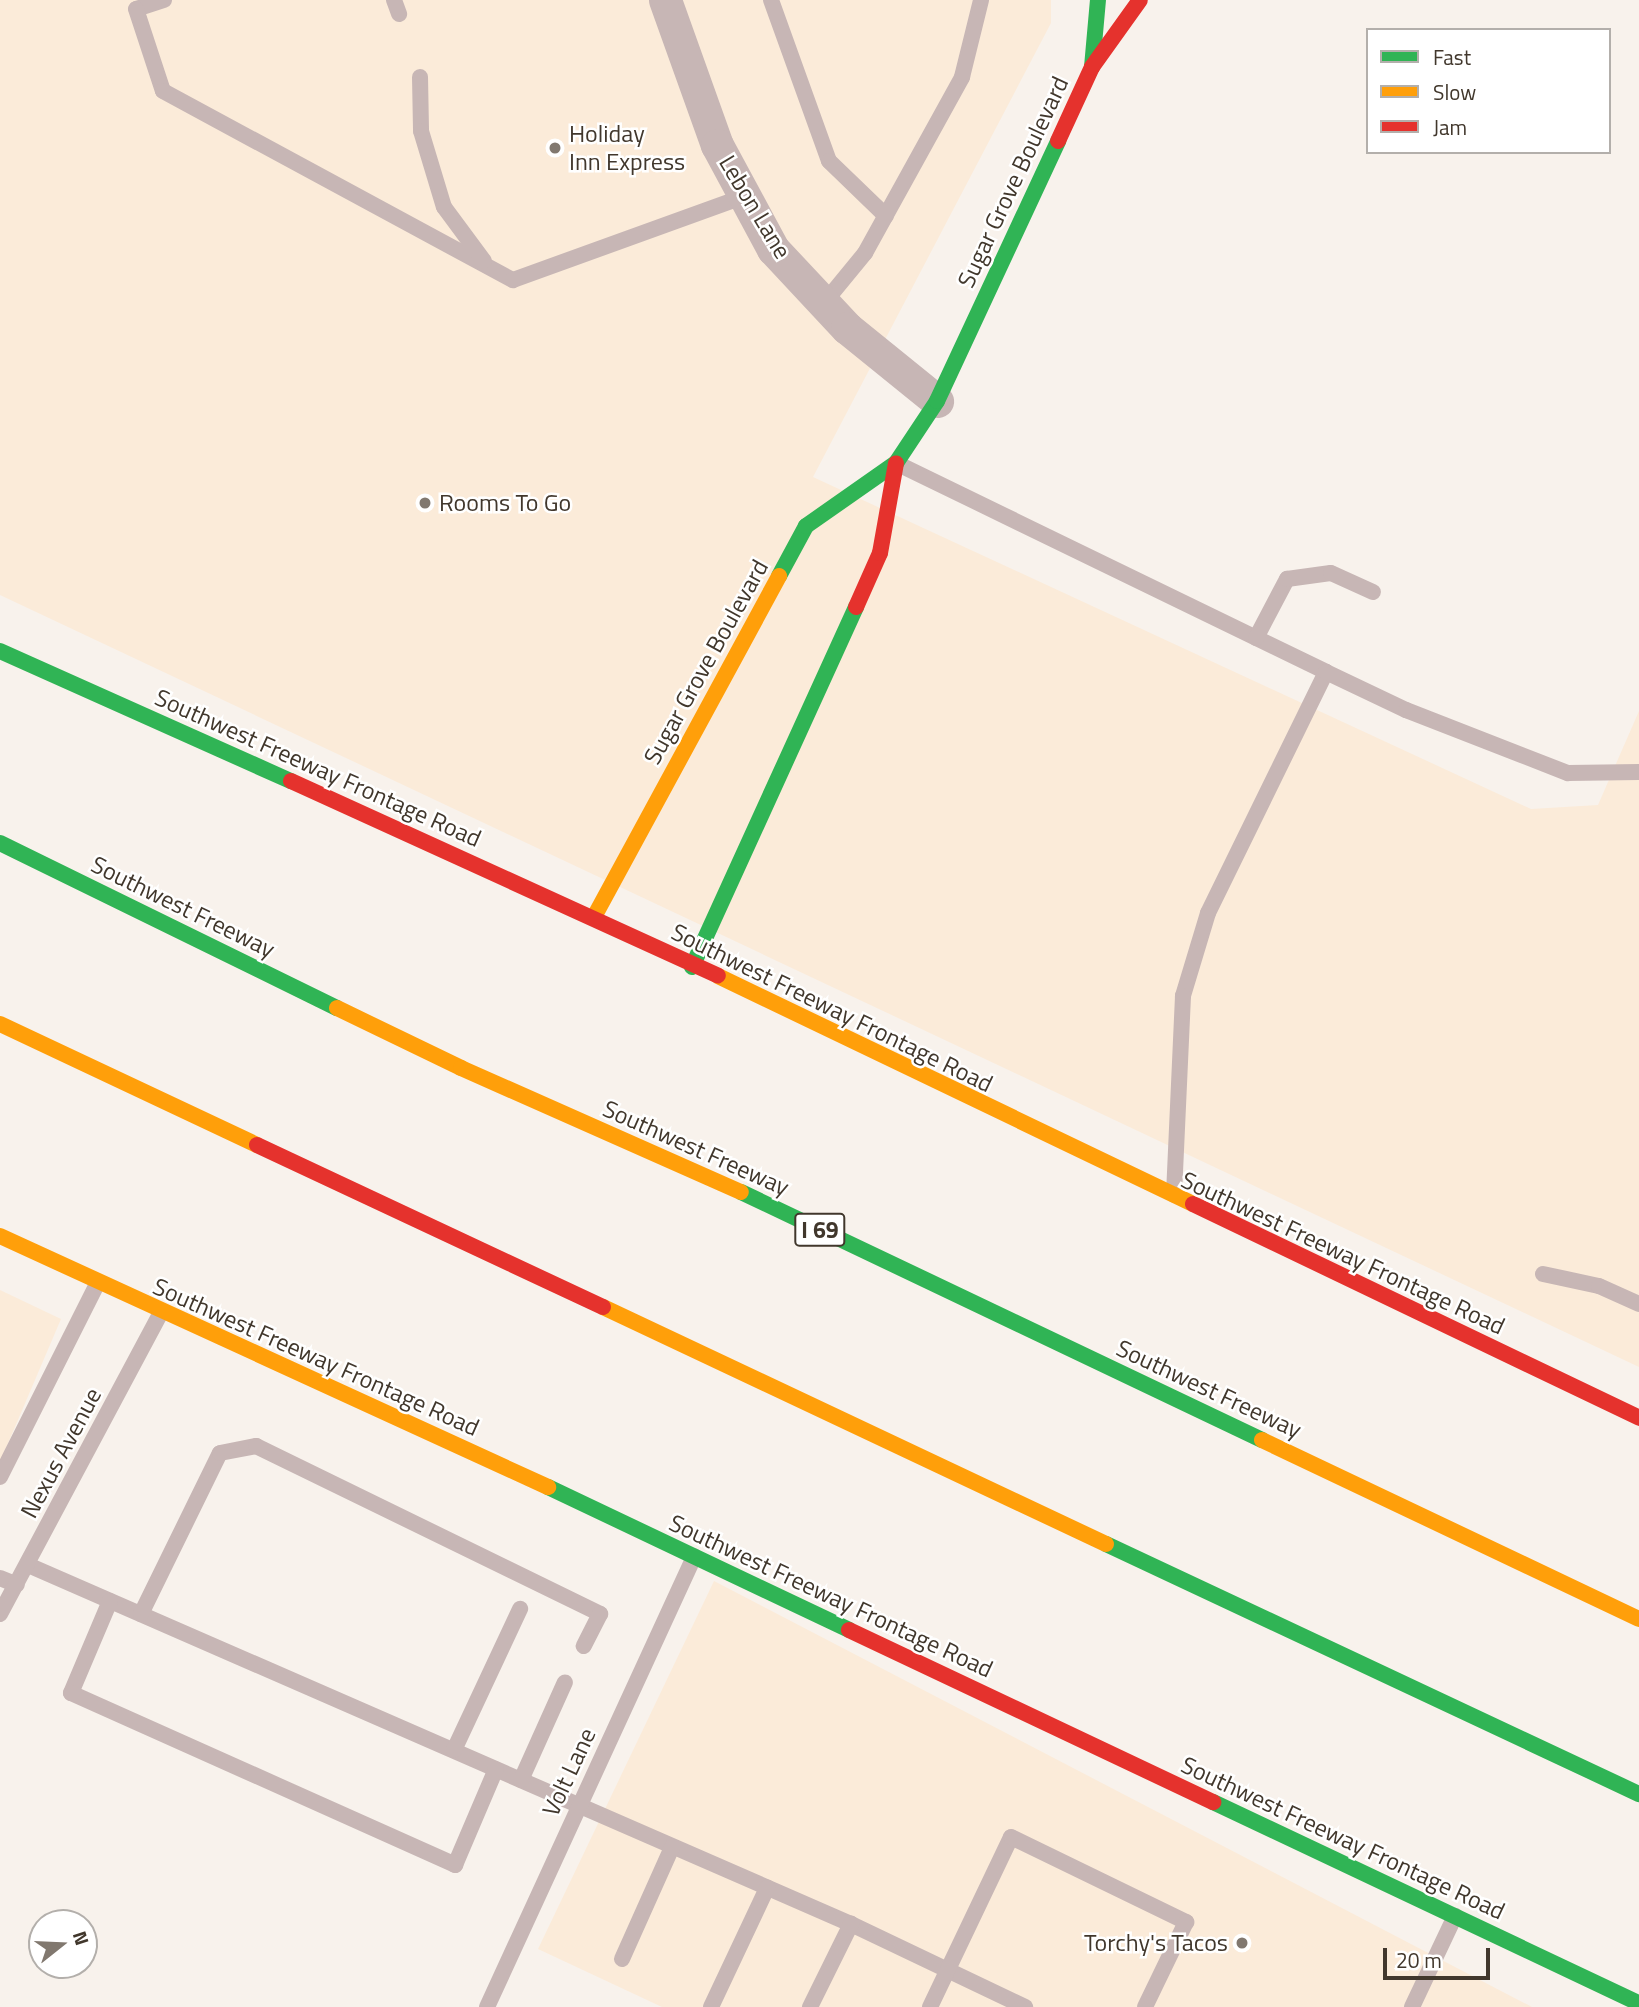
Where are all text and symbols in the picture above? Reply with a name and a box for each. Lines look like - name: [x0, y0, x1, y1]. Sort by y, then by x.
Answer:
- legend: [1366, 28, 1611, 154]
- text: Fast: [1433, 41, 1471, 73]
- street label: Sugar Grove Boulevard: [951, 72, 1075, 292]
- text: Slow: [1433, 76, 1476, 108]
- text: Jam: [1433, 111, 1467, 143]
- place label: Holiday Inn Express: [569, 120, 685, 176]
- marker: Holiday Inn Express: [547, 140, 563, 156]
- street label: Lebon Lane: [713, 150, 797, 264]
- place label: Rooms To Go: [439, 489, 571, 517]
- marker: Rooms To Go: [417, 495, 433, 511]
- street label: Sugar Grove Boulevard: [638, 555, 774, 769]
- street label: Southwest Freeway Frontage Road: [151, 683, 485, 853]
- street label: Southwest Freeway: [86, 850, 280, 964]
- street label: Southwest Freeway Frontage Road: [667, 918, 997, 1098]
- street label: Southwest Freeway: [598, 1094, 794, 1202]
- street label: Southwest Freeway Frontage Road: [1177, 1165, 1509, 1341]
- road number: I 69: [794, 1210, 846, 1250]
- street label: Southwest Freeway Frontage Road: [149, 1272, 483, 1442]
- street label: Southwest Freeway: [1112, 1334, 1306, 1444]
- street label: Nexus Avenue: [15, 1383, 107, 1523]
- street label: Southwest Freeway Frontage Road: [665, 1508, 997, 1684]
- street label: Volt Lane: [536, 1723, 602, 1821]
- street label: Southwest Freeway Frontage Road: [1177, 1750, 1509, 1926]
- north arrow: [28, 1909, 98, 1979]
- text: N: [66, 1927, 97, 1949]
- place label: Torchy's Tacos: [1084, 1929, 1228, 1957]
- scale bar: [1387, 1934, 1494, 1978]
- marker: Torchy's Tacos: [1234, 1935, 1250, 1951]
- text: 20 m: [1396, 1944, 1442, 1976]

